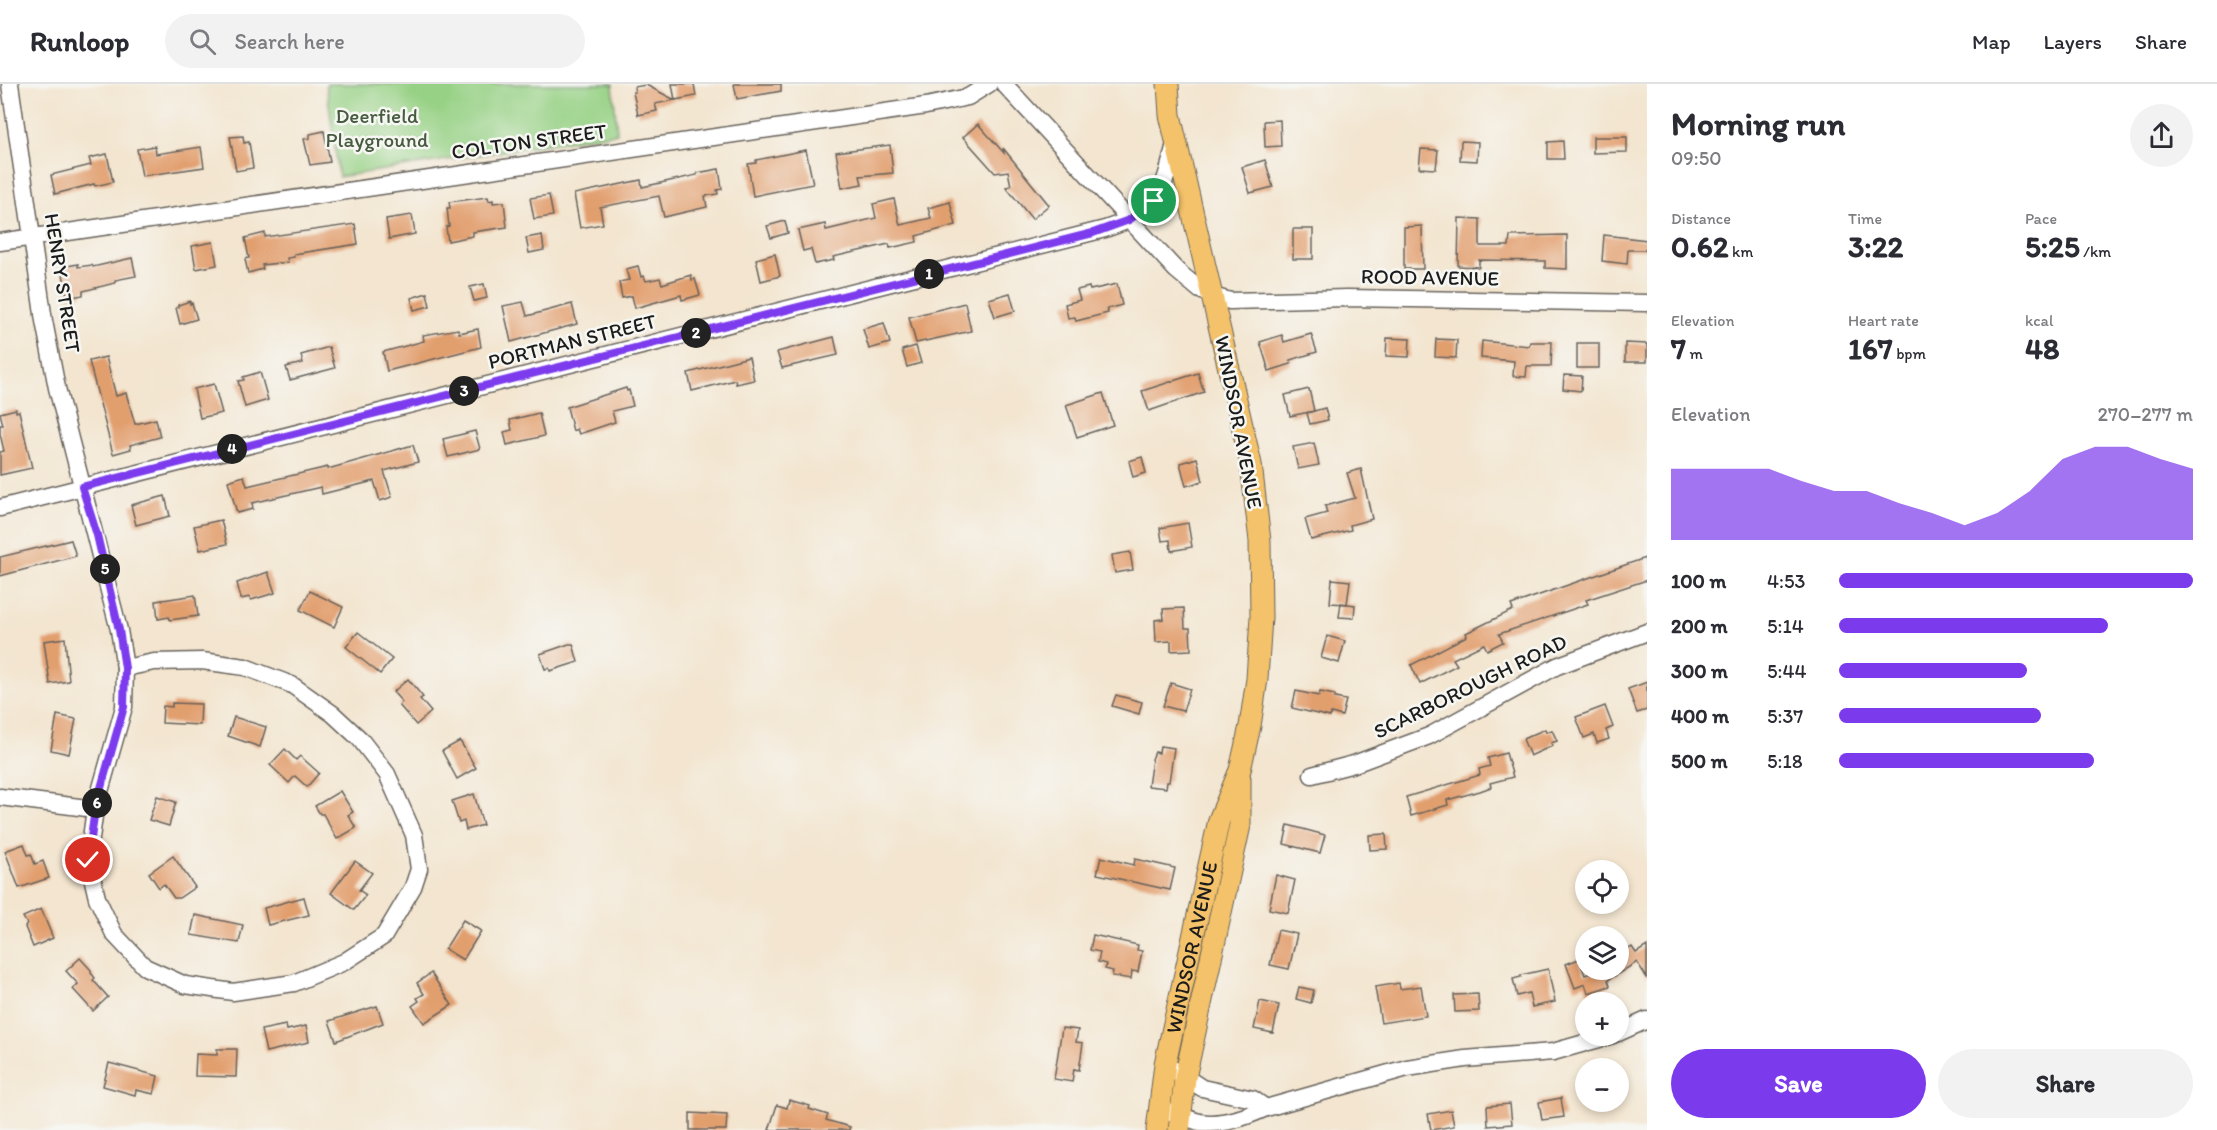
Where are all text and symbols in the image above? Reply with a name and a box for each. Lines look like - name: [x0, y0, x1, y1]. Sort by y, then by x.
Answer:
- search box: [165, 14, 585, 68]
- text: Runloop: [30, 24, 129, 58]
- icon: search: [186, 25, 219, 58]
- text: Search here: [234, 28, 345, 55]
- text: Map: [1972, 29, 2011, 54]
- text: Layers: [2044, 29, 2102, 54]
- text: Share: [2135, 29, 2187, 54]
- park label: Deerfield Playground: [326, 103, 429, 152]
- text: Morning run: [1671, 104, 1846, 143]
- button: share: [2130, 104, 2193, 167]
- street label: COLTON STREET: [450, 118, 608, 164]
- text: 09:50: [1671, 146, 1722, 170]
- pin: [1128, 175, 1179, 226]
- icon: arrive: [1137, 184, 1170, 217]
- text: Distance: [1671, 209, 1731, 228]
- text: Time: [1848, 209, 1882, 228]
- text: Pace: [2025, 209, 2057, 228]
- street label: HENRY STREET: [40, 211, 86, 355]
- text: 0.62: [1671, 228, 1729, 265]
- text: 3:22: [1848, 228, 1903, 265]
- text: 5:25: [2025, 228, 2080, 265]
- text: km: [1729, 242, 1753, 261]
- text: /km: [2080, 242, 2111, 261]
- pin: 1: [914, 259, 944, 289]
- street label: ROOD AVENUE: [1361, 263, 1499, 291]
- text: 1: [925, 264, 933, 283]
- street label: PORTMAN STREET: [485, 308, 659, 374]
- text: Elevation: [1671, 311, 1735, 330]
- text: Heart rate: [1848, 311, 1919, 330]
- text: kcal: [2025, 311, 2053, 330]
- pin: 2: [681, 318, 711, 348]
- text: 2: [692, 323, 700, 342]
- text: 7: [1671, 330, 1686, 367]
- text: 167: [1848, 330, 1893, 367]
- text: 48: [2025, 330, 2059, 367]
- street label: WINDSOR AVENUE: [1210, 333, 1268, 511]
- text: m: [1686, 344, 1703, 363]
- text: bpm: [1893, 344, 1926, 363]
- pin: 3: [449, 376, 479, 406]
- text: 3: [460, 381, 468, 400]
- text: Elevation: [1671, 402, 1750, 426]
- text: 270–277 m: [2097, 402, 2193, 426]
- pin: 4: [217, 434, 247, 464]
- text: 4: [227, 439, 237, 458]
- pin: 5: [90, 554, 120, 584]
- text: 5: [101, 559, 109, 578]
- text: 100 m: [1671, 569, 1726, 593]
- text: 4:53: [1767, 569, 1805, 593]
- text: 200 m: [1671, 614, 1727, 638]
- text: 5:14: [1767, 614, 1804, 638]
- street label: SCARBOROUGH ROAD: [1369, 628, 1571, 744]
- text: 300 m: [1671, 659, 1728, 683]
- text: 5:44: [1767, 659, 1806, 683]
- text: 400 m: [1671, 704, 1729, 728]
- text: 5:37: [1767, 704, 1803, 728]
- text: 500 m: [1671, 749, 1727, 773]
- text: 5:18: [1767, 749, 1803, 773]
- pin: 6: [82, 788, 112, 818]
- text: 6: [93, 793, 101, 812]
- pin: [62, 834, 113, 885]
- icon: check: [71, 843, 104, 876]
- street label: WINDSOR AVENUE: [1160, 859, 1222, 1036]
- map controls: [1575, 860, 1629, 1112]
- button: locate: [1575, 860, 1629, 914]
- button: layers: [1575, 926, 1629, 980]
- button: +: [1575, 992, 1629, 1046]
- button: Save: [1671, 1049, 1926, 1118]
- button: Share: [1938, 1049, 2193, 1118]
- button: −: [1575, 1058, 1629, 1112]

